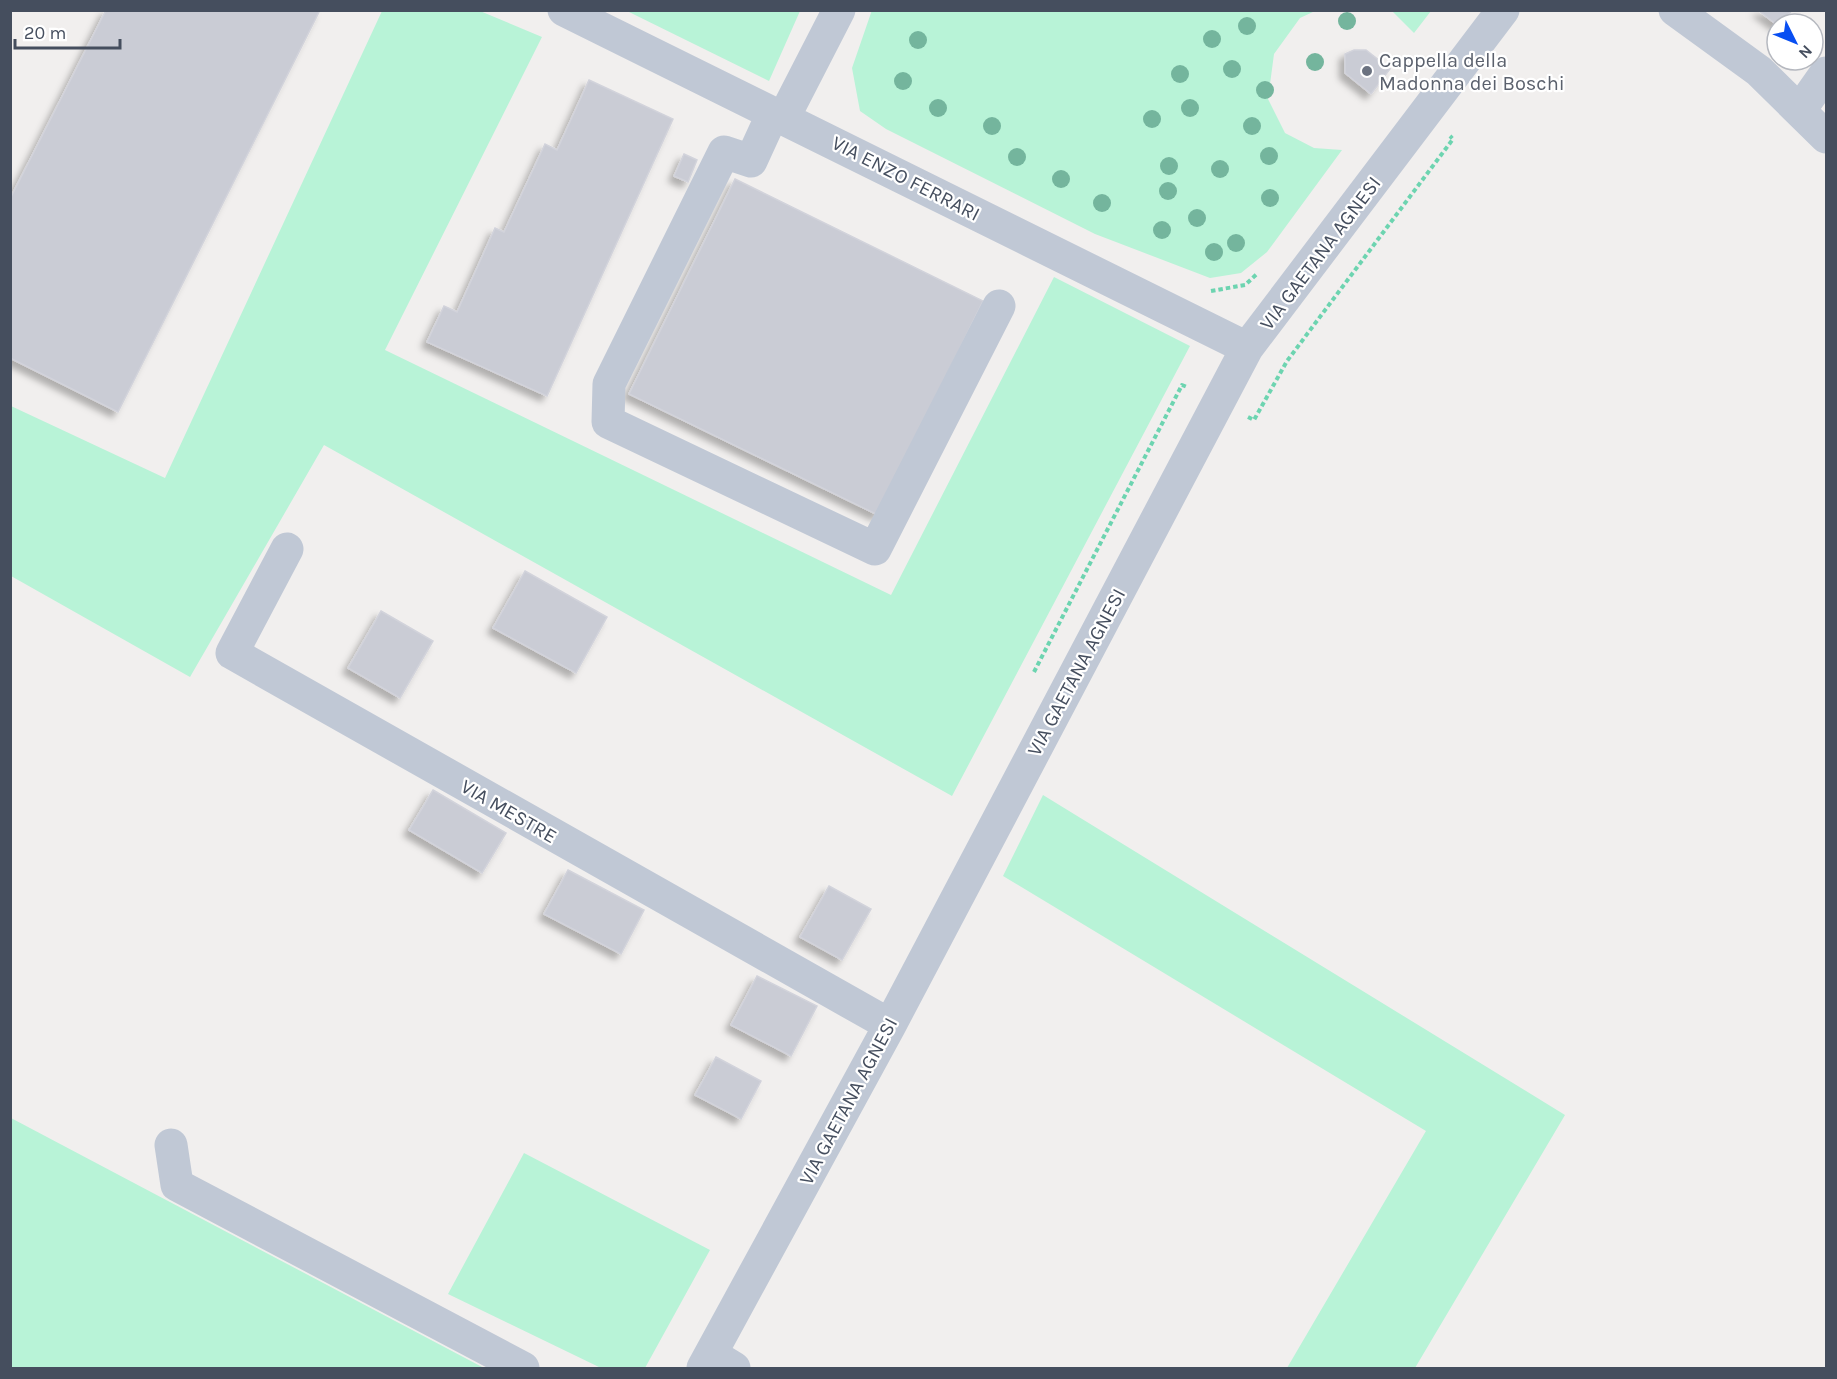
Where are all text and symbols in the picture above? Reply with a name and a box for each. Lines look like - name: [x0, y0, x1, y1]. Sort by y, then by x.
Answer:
- scale bar: [15, 12, 120, 50]
- north arrow: [1765, 12, 1825, 72]
- text: 20 m: [24, 22, 66, 44]
- text: N: [1795, 41, 1816, 63]
- place label: Cappella della Madonna dei Boschi: [1379, 49, 1565, 95]
- marker: Cappella della Madonna dei Boschi: [1360, 64, 1374, 78]
- street label: VIA ENZO FERRARI: [828, 131, 984, 226]
- street label: VIA GAETANA AGNESI: [1255, 172, 1386, 335]
- street label: VIA GAETANA AGNESI: [1023, 585, 1130, 760]
- street label: VIA MESTRE: [457, 775, 561, 848]
- street label: VIA GAETANA AGNESI: [795, 1014, 902, 1189]

